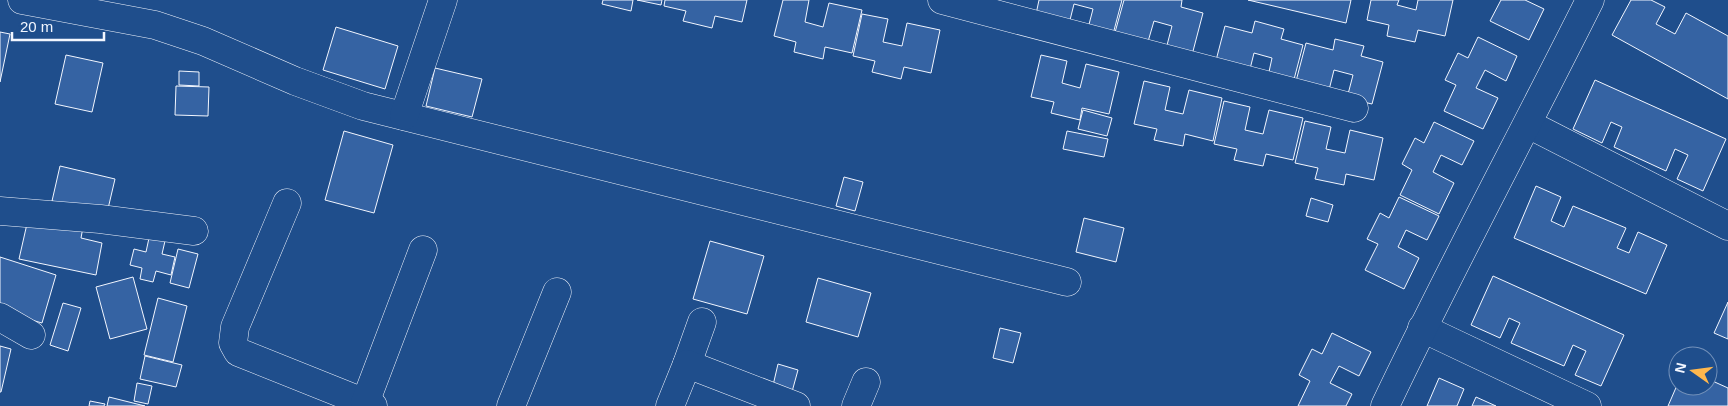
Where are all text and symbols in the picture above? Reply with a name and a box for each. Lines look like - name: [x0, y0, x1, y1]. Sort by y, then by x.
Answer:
- scale bar: [12, 10, 105, 42]
- text: 20 m: [20, 18, 53, 35]
- north arrow: [1668, 346, 1718, 396]
- text: N: [1671, 361, 1689, 375]

